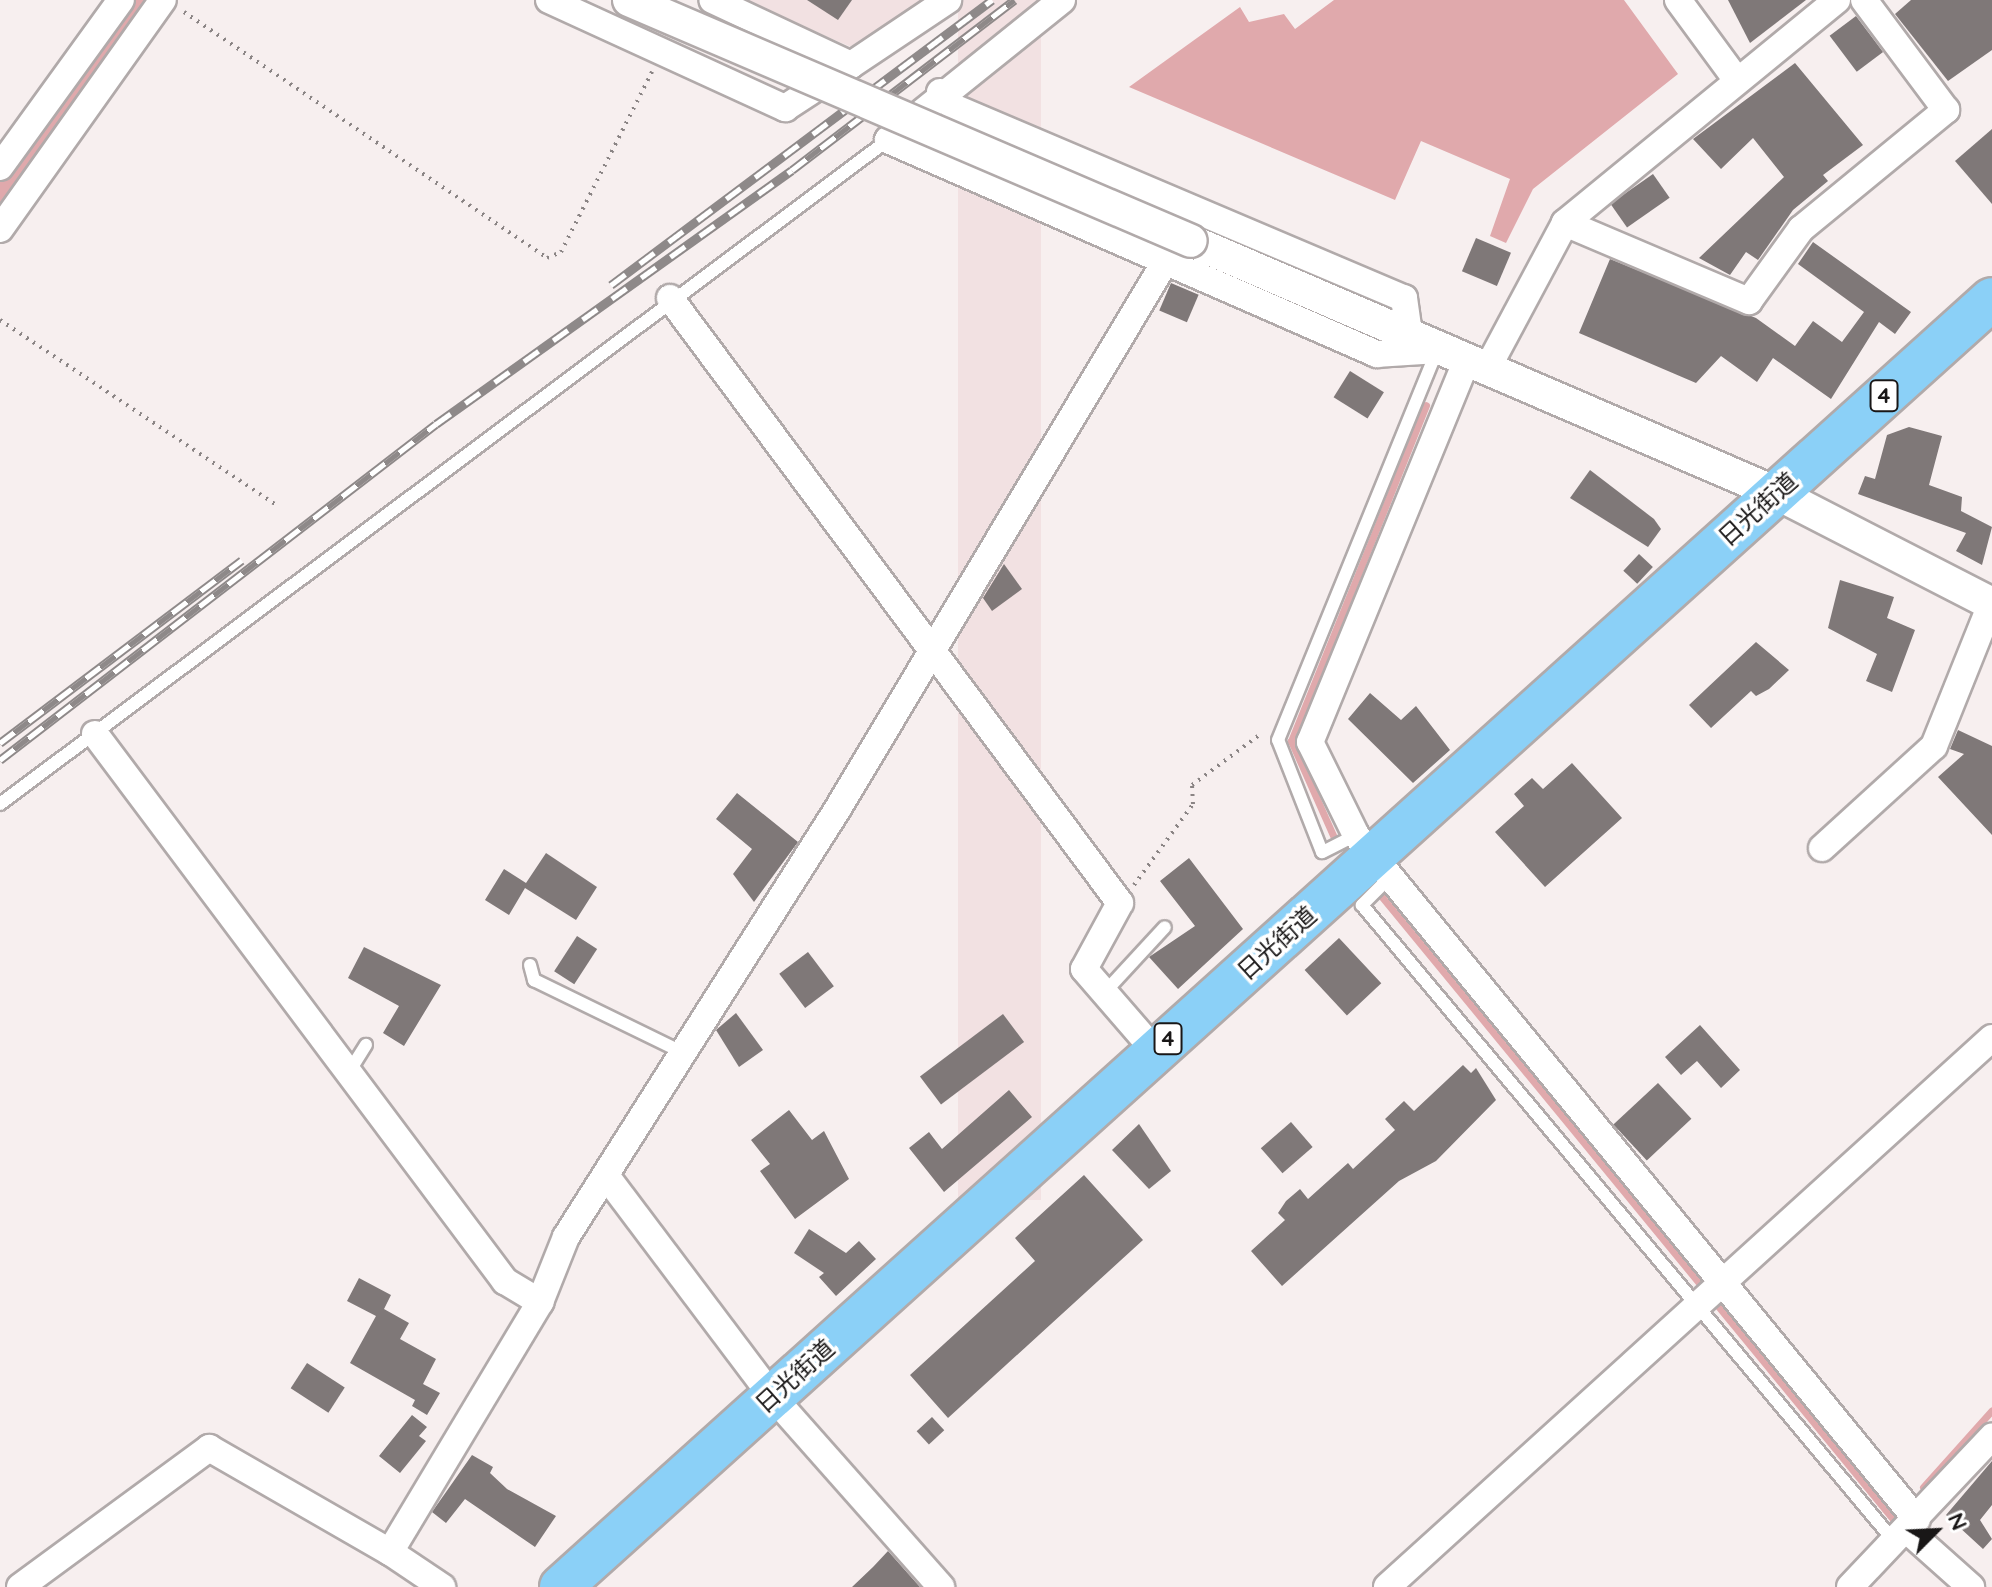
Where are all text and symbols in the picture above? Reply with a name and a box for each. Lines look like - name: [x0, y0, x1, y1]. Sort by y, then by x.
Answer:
- road number: 4: [1868, 378, 1900, 414]
- street label: 日光街道: [1713, 466, 1803, 552]
- street label: 日光街道: [1232, 900, 1322, 986]
- road number: 4: [1152, 1021, 1184, 1057]
- street label: 日光街道: [750, 1333, 840, 1419]
- north arrow: [1896, 1491, 1976, 1571]
- text: N: [1942, 1508, 1974, 1534]

